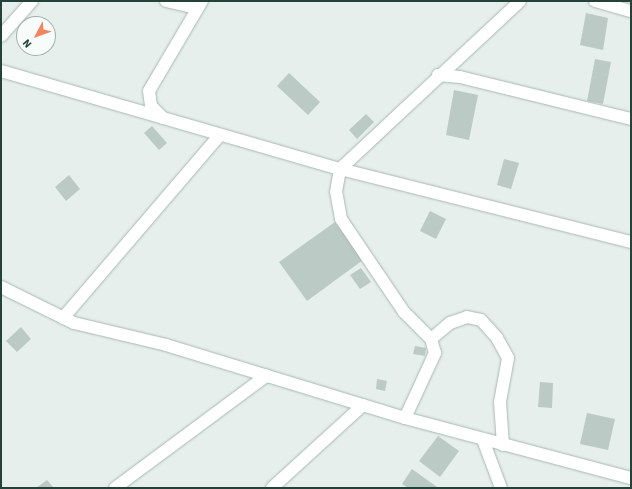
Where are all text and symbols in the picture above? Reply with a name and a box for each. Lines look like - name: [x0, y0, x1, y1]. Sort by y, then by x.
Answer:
- north arrow: [16, 16, 56, 56]
- text: N: [19, 36, 35, 51]

